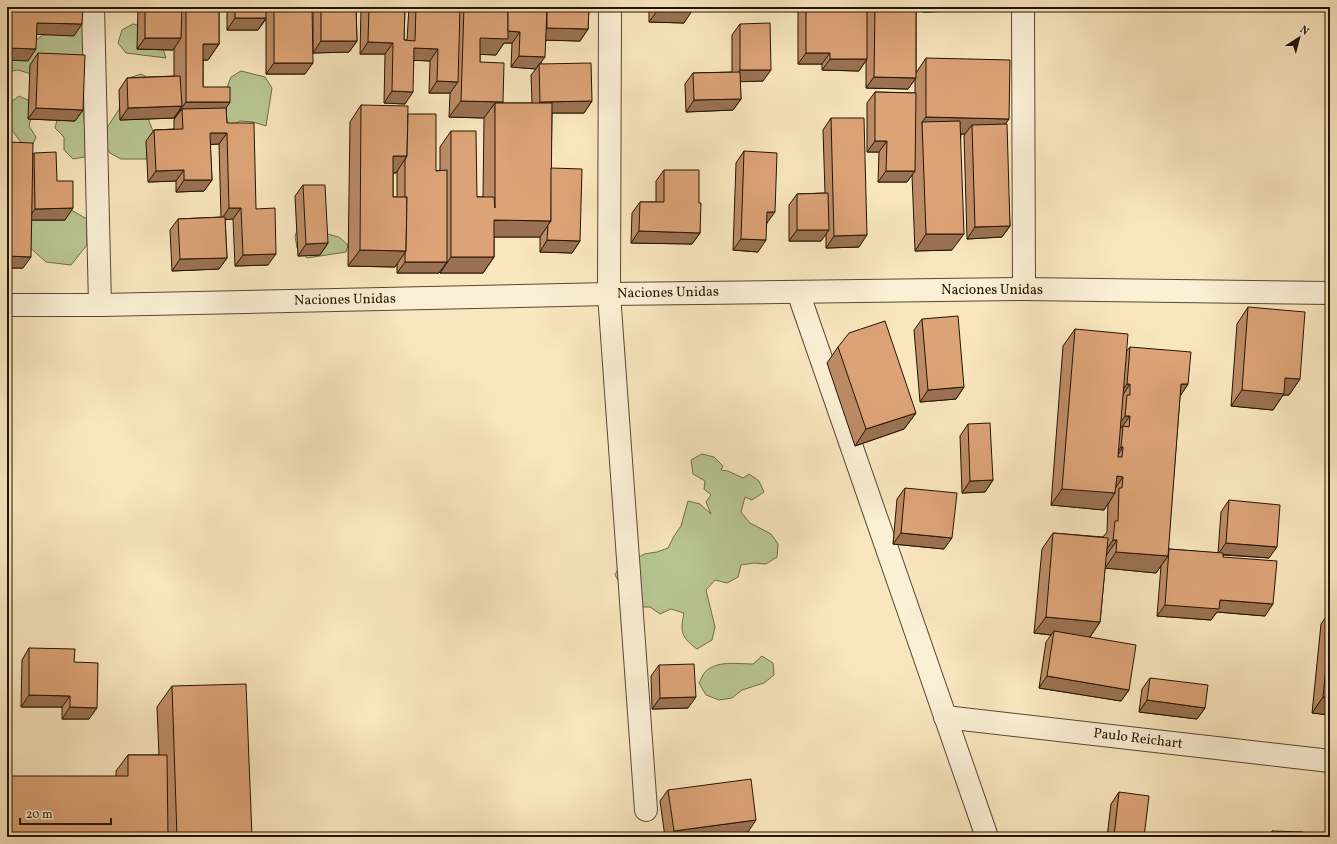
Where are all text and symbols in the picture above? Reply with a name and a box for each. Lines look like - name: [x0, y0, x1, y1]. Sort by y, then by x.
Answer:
- north arrow: [1279, 18, 1319, 58]
- text: N: [1296, 23, 1312, 40]
- street label: Naciones Unidas: [941, 281, 1043, 300]
- street label: Naciones Unidas: [617, 283, 719, 303]
- street label: Naciones Unidas: [294, 290, 396, 310]
- street label: Paulo Reichart: [1092, 724, 1184, 754]
- scale bar: [20, 800, 111, 826]
- text: 20 m: [26, 807, 53, 823]

